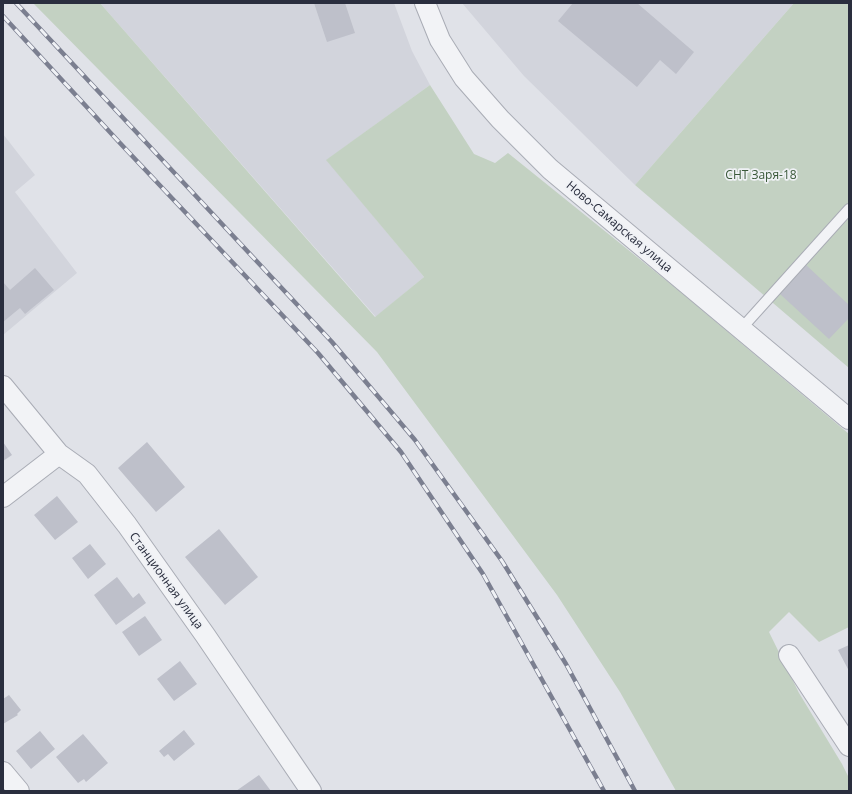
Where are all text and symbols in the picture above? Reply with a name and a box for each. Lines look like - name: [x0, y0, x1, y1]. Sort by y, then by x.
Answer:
- park label: СНТ Заря-18: [725, 169, 797, 183]
- street label: Ново-Самарская улица: [563, 178, 675, 276]
- street label: Станционная улица: [126, 530, 206, 632]

